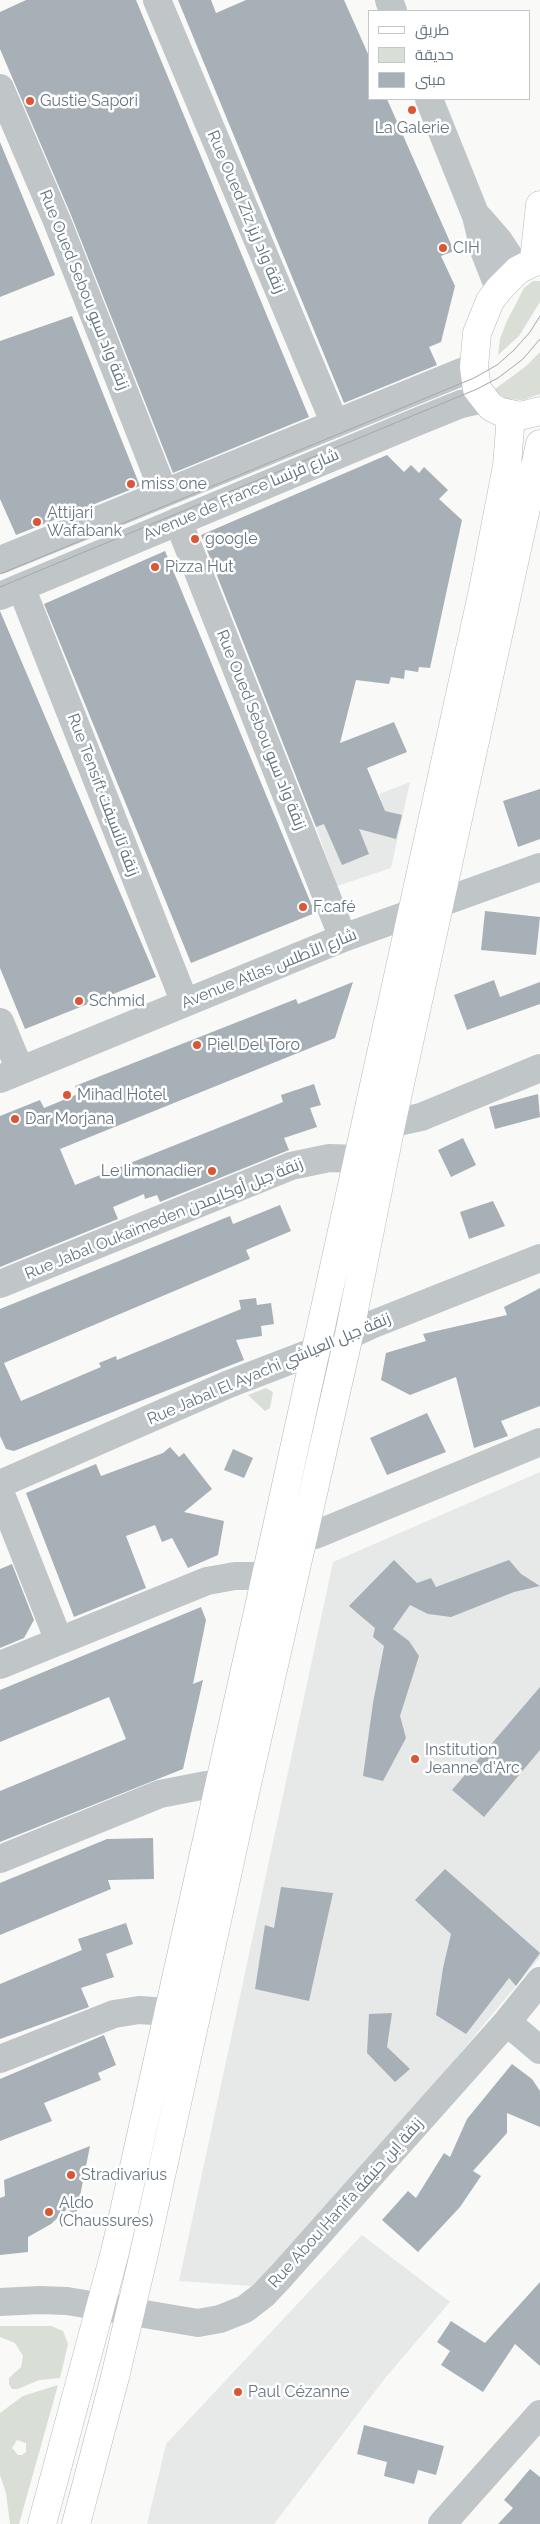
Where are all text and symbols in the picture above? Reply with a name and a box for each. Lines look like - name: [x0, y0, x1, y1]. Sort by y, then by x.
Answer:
- legend: [368, 10, 530, 100]
- text: طريق: [415, 21, 449, 39]
- text: حديقة: [415, 46, 454, 64]
- text: مبنى: [415, 71, 446, 89]
- place label: Gustie Sapori: [40, 91, 138, 111]
- marker: Gustie Sapori: [24, 95, 36, 107]
- marker: La Galerie: [406, 104, 418, 116]
- place label: La Galerie: [375, 118, 449, 138]
- street label: Rue Oued Ziz زنقة واد زيز: [203, 128, 289, 296]
- street label: Rue Oued Sebou زنقة واد سبو: [35, 187, 133, 393]
- place label: CIH: [453, 238, 480, 258]
- marker: CIH: [437, 242, 449, 254]
- street label: Avenue de France شارع فرنسا: [140, 445, 342, 545]
- place label: miss one: [141, 474, 207, 494]
- marker: miss one: [125, 478, 137, 490]
- place label: Attijari Wafabank: [47, 503, 122, 541]
- marker: Attijari Wafabank: [31, 516, 43, 528]
- place label: google: [205, 529, 258, 549]
- marker: google: [189, 533, 201, 545]
- place label: Pizza Hut: [165, 557, 234, 577]
- marker: Pizza Hut: [149, 561, 161, 573]
- street label: Rue Oued Sebou زنقة واد سبو: [212, 627, 310, 833]
- street label: Rue Tensift زنقة تانسيفت: [63, 711, 143, 879]
- place label: F.café: [313, 897, 356, 917]
- marker: F.café: [297, 901, 309, 913]
- street label: Avenue Atlas شارع الأطلس: [179, 925, 359, 1013]
- place label: Schmid: [89, 991, 145, 1011]
- marker: Schmid: [73, 995, 85, 1007]
- place label: Piel Del Toro: [207, 1035, 300, 1055]
- marker: Piel Del Toro: [191, 1039, 203, 1051]
- place label: Mihad Hotel: [77, 1085, 167, 1105]
- marker: Mihad Hotel: [61, 1089, 73, 1101]
- place label: Dar Morjana: [25, 1109, 114, 1129]
- marker: Dar Morjana: [9, 1113, 21, 1125]
- street label: Rue Jabal Oukaïmeden زنقة جبل أوكايمدن: [22, 1154, 306, 1284]
- place label: Le limonadier: [101, 1161, 202, 1181]
- marker: Le limonadier: [206, 1165, 218, 1177]
- street label: Rue Jabal El Ayachi زنقة جبل العياشي: [144, 1309, 394, 1429]
- place label: Institution Jeanne d'Arc: [425, 1740, 520, 1778]
- marker: Institution Jeanne d'Arc: [409, 1753, 421, 1765]
- street label: Rue Abou Hanifa زنقة اٍبن حنيفة: [265, 2114, 427, 2292]
- place label: Stradivarius: [81, 2165, 167, 2185]
- marker: Stradivarius: [65, 2169, 77, 2181]
- place label: Aldo (Chaussures): [59, 2193, 153, 2231]
- marker: Aldo (Chaussures): [43, 2206, 55, 2218]
- place label: Paul Cézanne: [248, 2382, 349, 2402]
- marker: Paul Cézanne: [232, 2386, 244, 2398]

